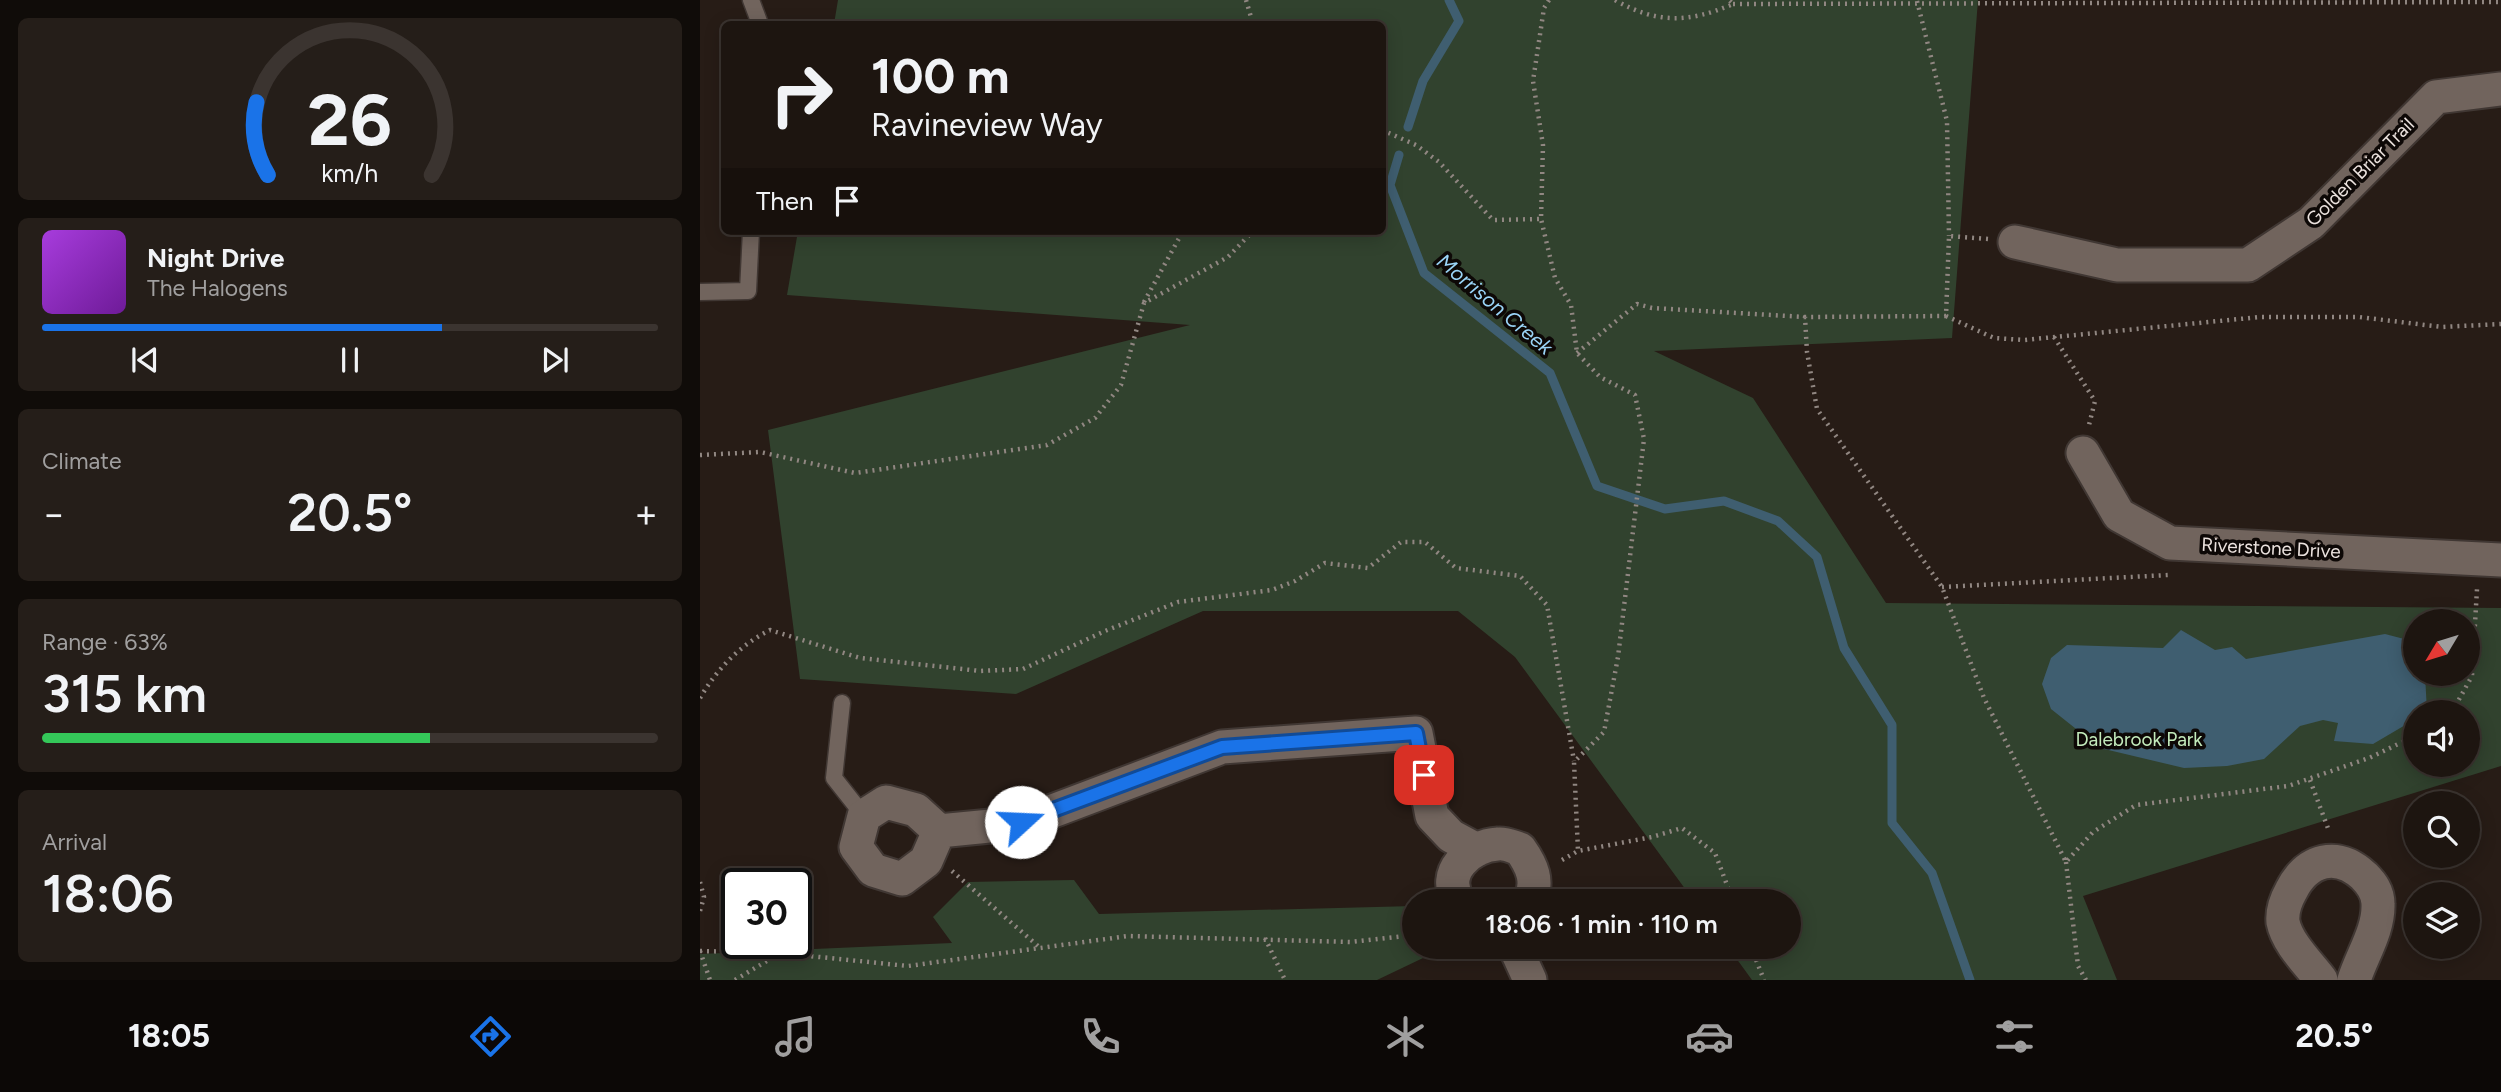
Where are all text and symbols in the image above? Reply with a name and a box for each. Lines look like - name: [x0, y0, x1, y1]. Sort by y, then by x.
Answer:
- text: 100 m: [871, 46, 1010, 105]
- icon: right: [756, 49, 847, 140]
- text: 26: [308, 76, 392, 163]
- text: Ravineview Way: [871, 106, 1103, 144]
- street label: Golden Briar Trail: [2301, 113, 2419, 231]
- text: km/h: [321, 158, 379, 188]
- icon: arrive: [828, 182, 866, 220]
- text: Then: [756, 185, 814, 217]
- text: Night Drive: [147, 242, 284, 274]
- water label: Morrison Creek: [1432, 248, 1559, 360]
- text: The Halogens: [147, 274, 288, 302]
- icon: previous: [126, 341, 164, 379]
- icon: pause: [331, 341, 369, 379]
- icon: next: [536, 341, 574, 379]
- text: Climate: [42, 447, 121, 475]
- text: 20.5°: [288, 482, 412, 544]
- text: −: [42, 491, 66, 537]
- text: +: [634, 491, 658, 537]
- street label: Riverstone Drive: [2201, 533, 2341, 563]
- north arrow: [2403, 609, 2480, 686]
- map controls: [2403, 609, 2480, 959]
- text: Range · 63%: [42, 628, 168, 656]
- text: 315 km: [42, 663, 207, 725]
- button: sound: [2403, 700, 2480, 777]
- park label: Dalebrook Park: [2076, 728, 2203, 751]
- pin: [1394, 745, 1454, 805]
- icon: arrive: [1405, 756, 1443, 794]
- position arrow: [984, 785, 1058, 859]
- button: search: [2403, 791, 2480, 868]
- text: Arrival: [42, 828, 107, 856]
- text: 18:06: [42, 863, 174, 925]
- speed limit sign: 30: [721, 868, 812, 959]
- button: layers: [2403, 882, 2480, 959]
- text: 18:06 · 1 min · 110 m: [1485, 908, 1718, 940]
- icon: directions: [466, 1012, 515, 1061]
- icon: music: [771, 1012, 820, 1061]
- icon: phone: [1076, 1012, 1125, 1061]
- icon: climate: [1381, 1012, 1430, 1061]
- icon: car: [1685, 1012, 1734, 1061]
- icon: filters: [1990, 1012, 2039, 1061]
- text: 18:05: [128, 1017, 210, 1055]
- text: 20.5°: [2295, 1017, 2373, 1055]

